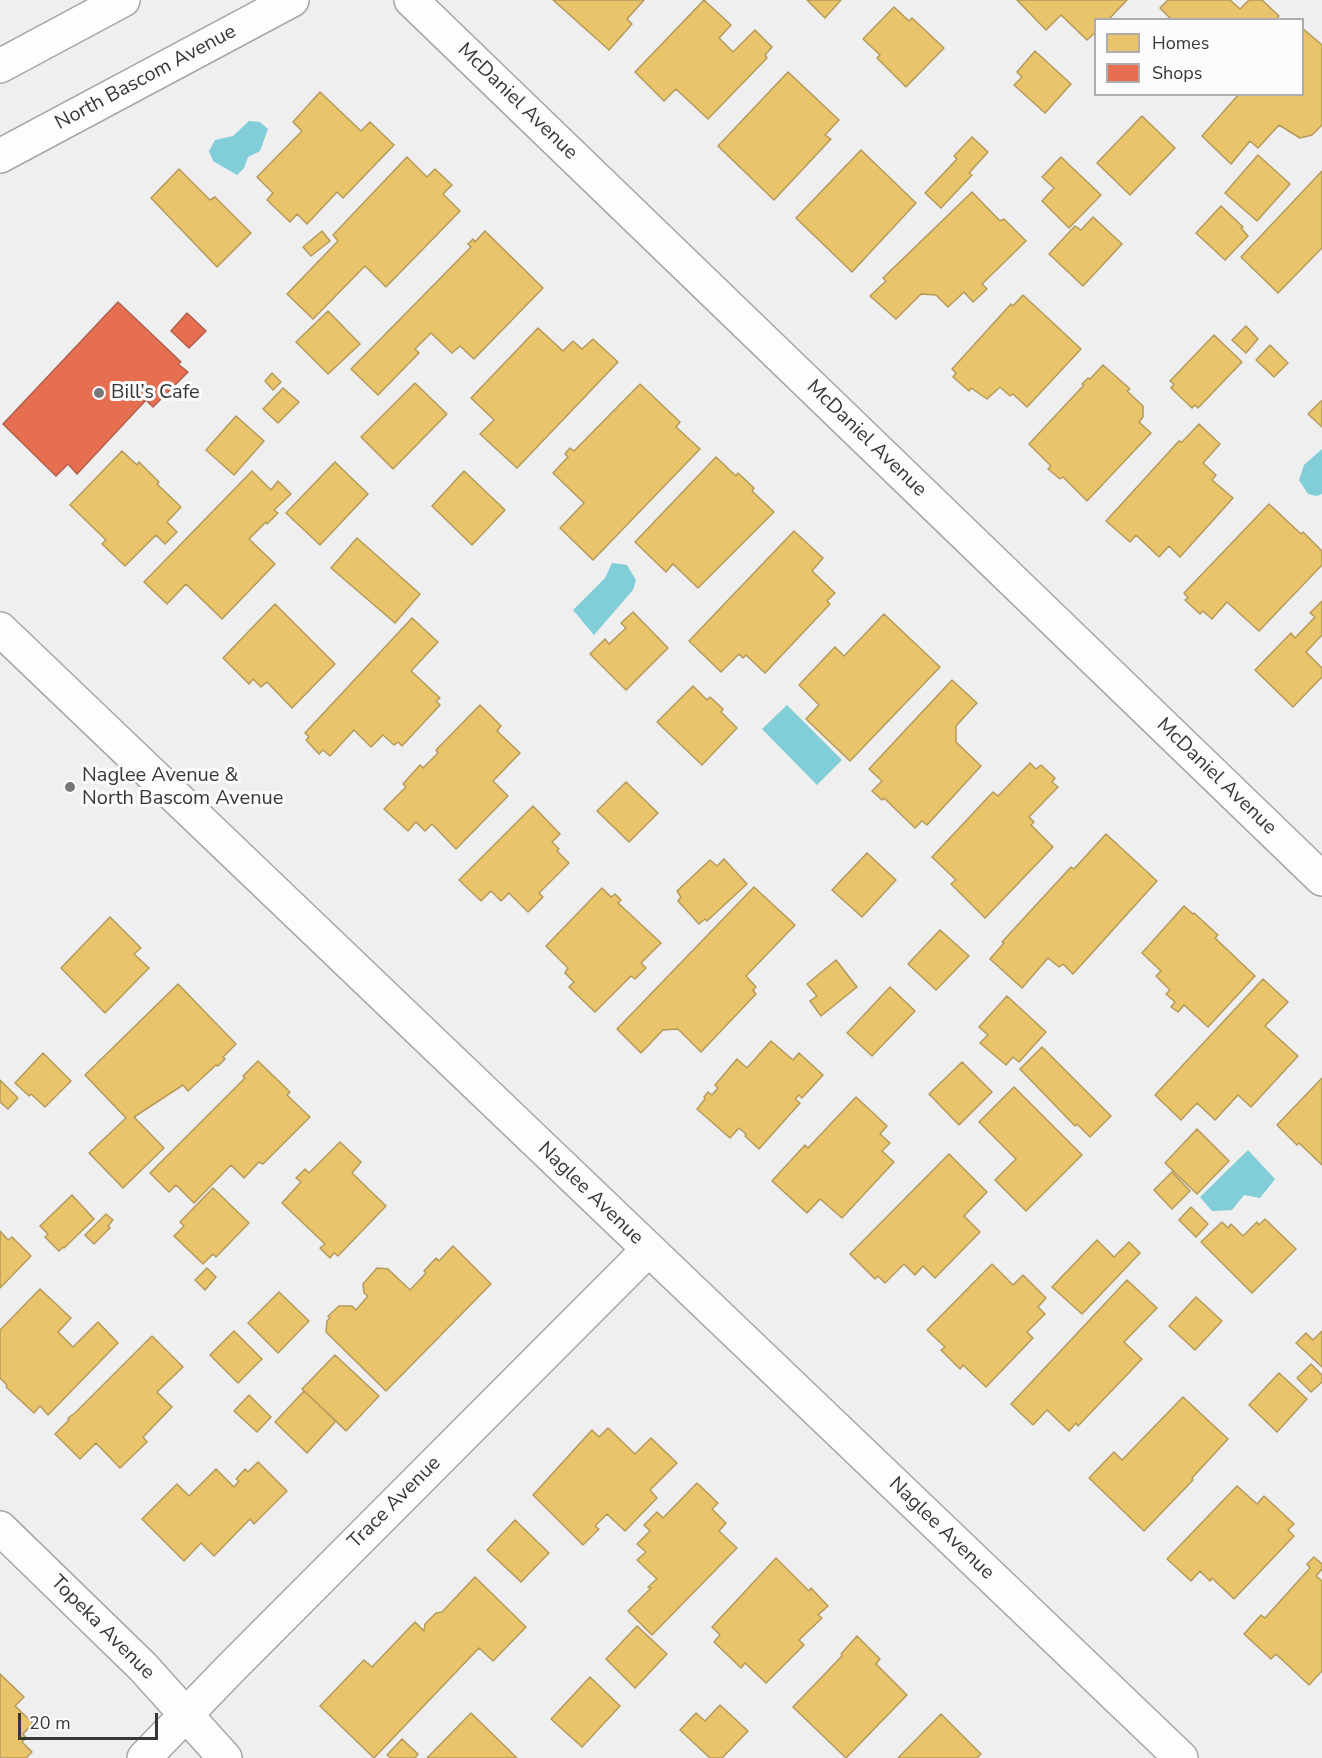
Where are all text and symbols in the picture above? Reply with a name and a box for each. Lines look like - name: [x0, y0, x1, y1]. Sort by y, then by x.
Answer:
- legend: [1094, 18, 1304, 96]
- street label: North Bascom Avenue: [51, 20, 241, 136]
- text: Homes: [1152, 31, 1209, 55]
- street label: McDaniel Avenue: [452, 39, 582, 165]
- text: Shops: [1152, 61, 1202, 85]
- street label: McDaniel Avenue: [801, 376, 931, 502]
- place label: Bill’s Cafe: [111, 381, 200, 405]
- marker: Bill’s Cafe: [92, 386, 106, 400]
- street label: McDaniel Avenue: [1151, 714, 1281, 840]
- place label: Naglee Avenue & North Bascom Avenue: [82, 764, 283, 811]
- marker: Naglee Avenue & North Bascom Avenue: [63, 780, 77, 794]
- street label: Naglee Avenue: [532, 1138, 648, 1250]
- street label: Trace Avenue: [344, 1452, 446, 1554]
- street label: Naglee Avenue: [883, 1473, 999, 1585]
- street label: Topeka Avenue: [45, 1571, 159, 1685]
- scale bar: [21, 1701, 160, 1739]
- text: 20 m: [29, 1711, 71, 1735]

